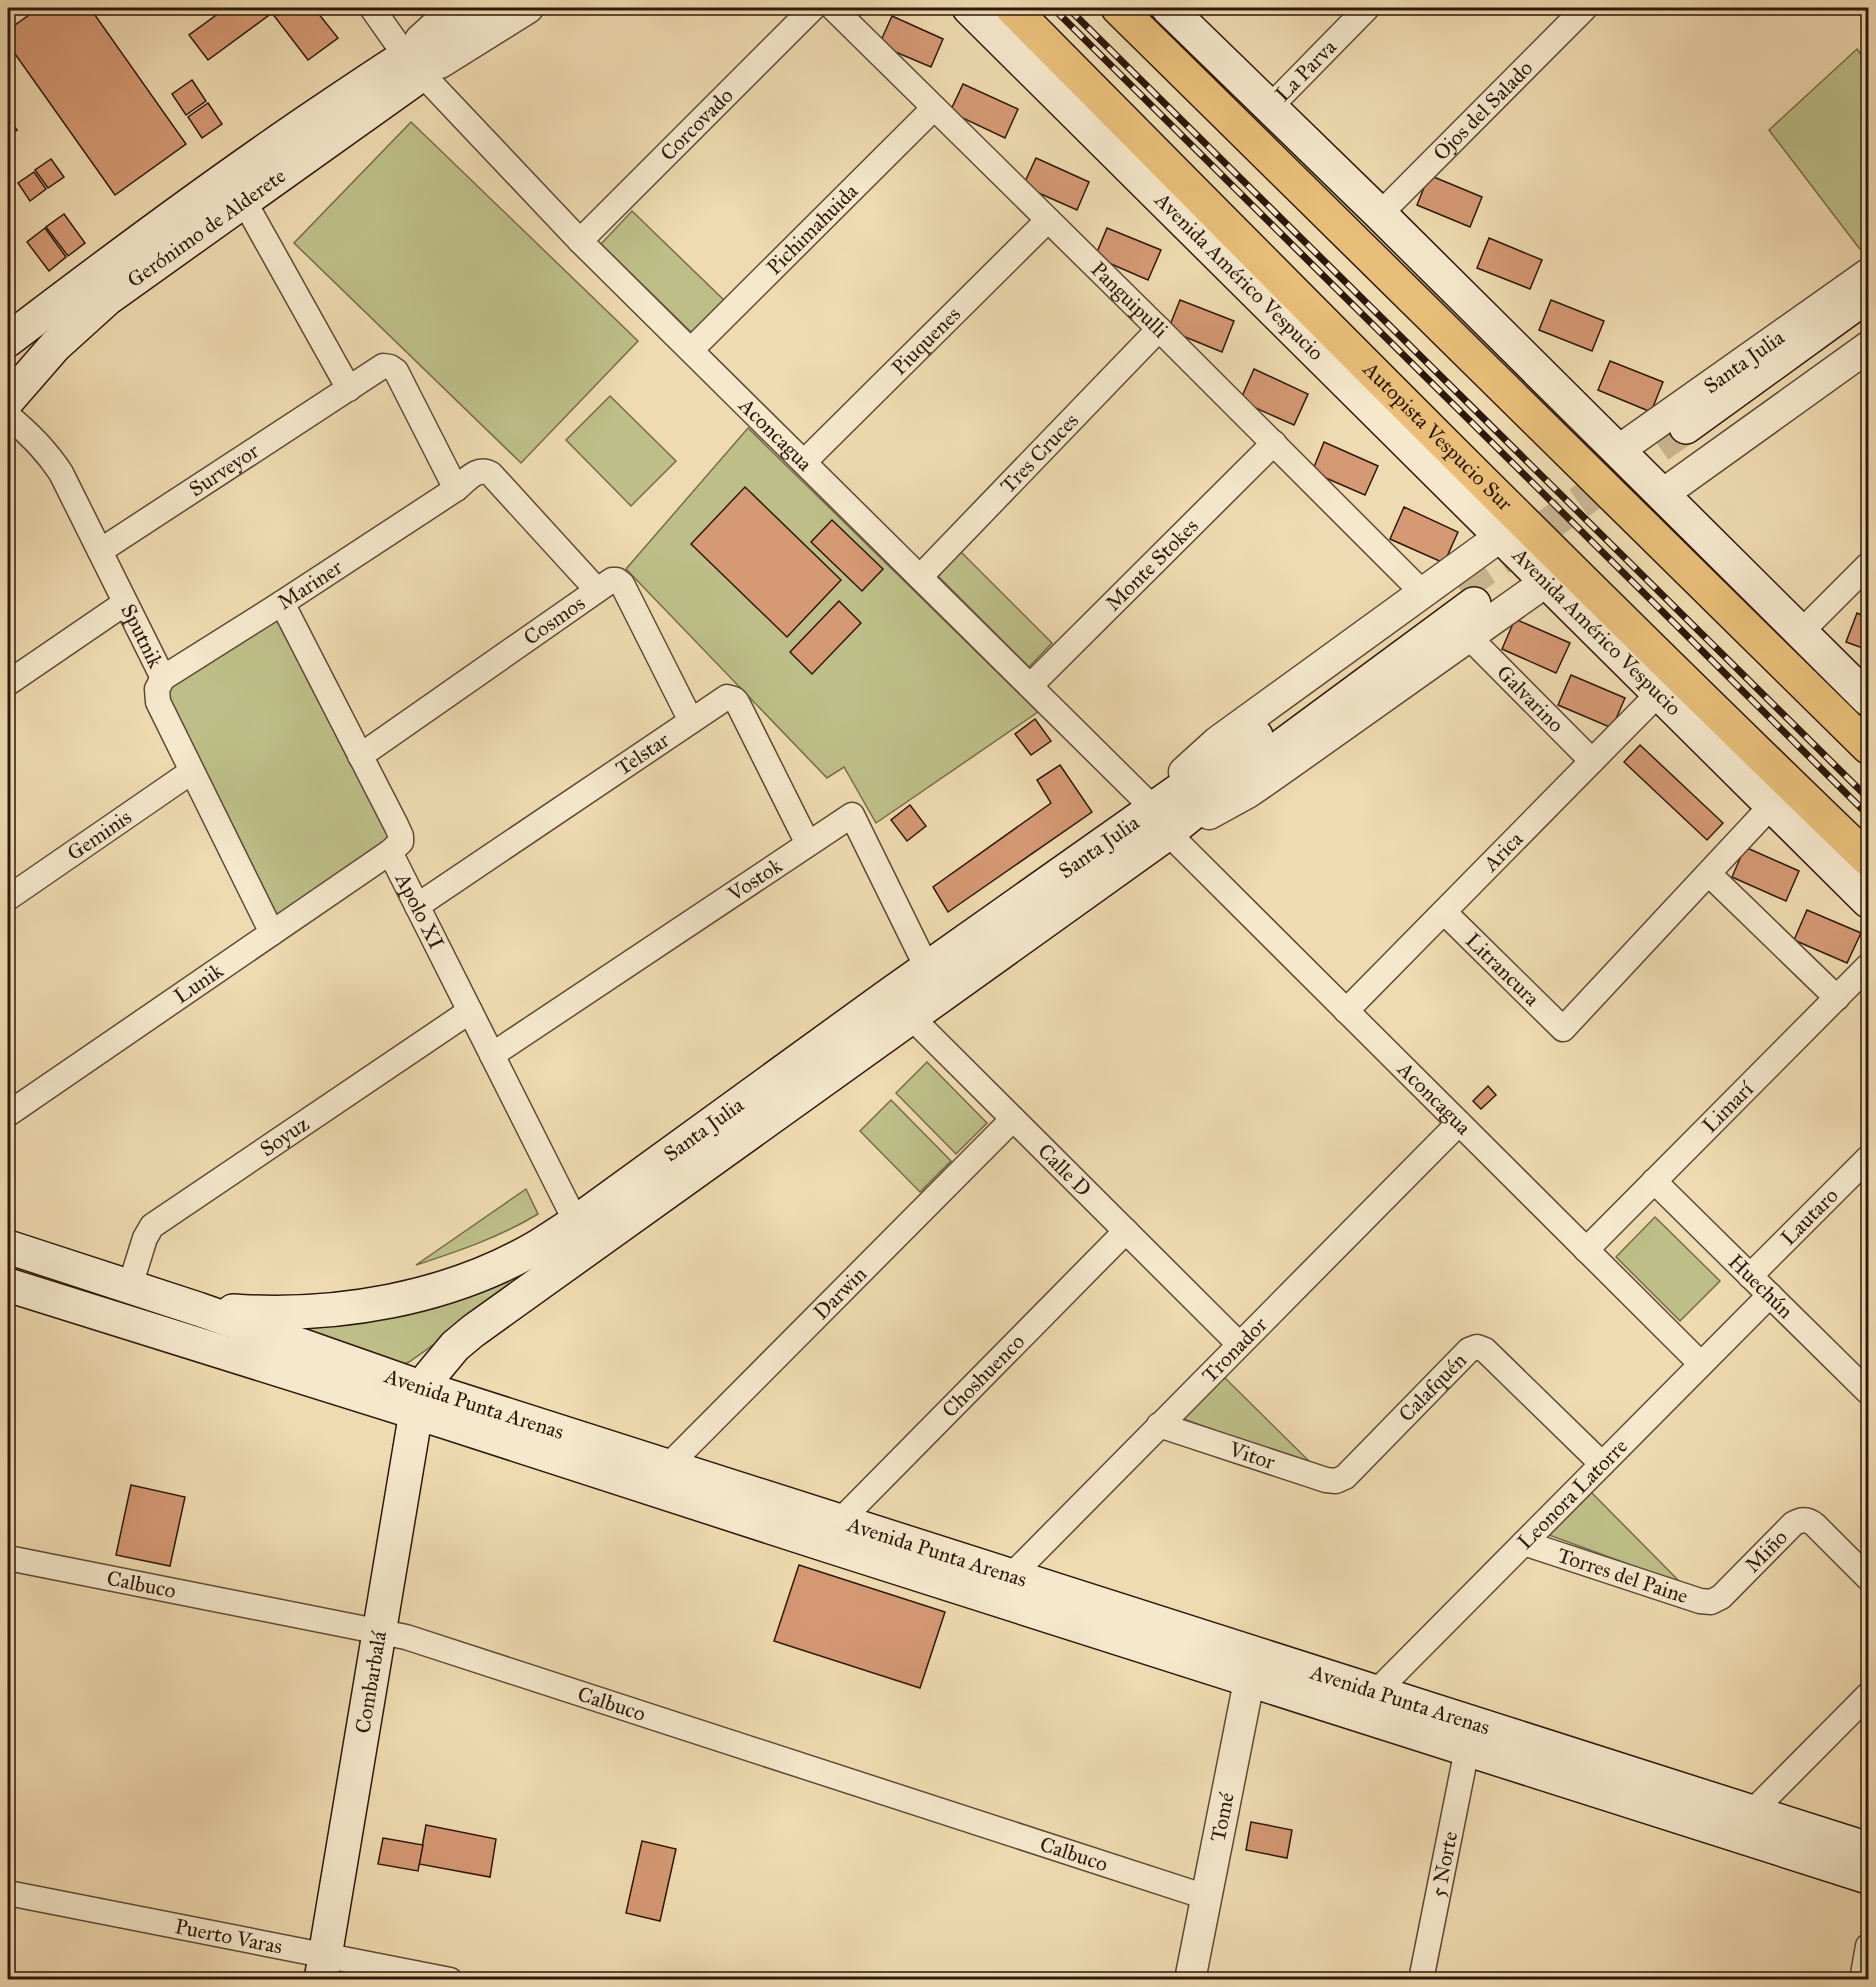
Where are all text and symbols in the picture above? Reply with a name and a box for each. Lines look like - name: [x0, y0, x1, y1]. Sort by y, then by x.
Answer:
- street label: La Parva: [1270, 34, 1342, 107]
- street label: Ojos del Salado: [1428, 55, 1538, 166]
- street label: Corcovado: [655, 82, 739, 166]
- street label: Gerónimo de Alderete: [122, 162, 291, 293]
- street label: Pichimahuida: [761, 178, 863, 280]
- street label: Avenida Américo Vespucio: [1149, 186, 1329, 366]
- street label: Panguipulli: [1085, 256, 1174, 344]
- street label: Piuquenes: [886, 301, 966, 381]
- street label: Santa Julia: [1699, 324, 1789, 399]
- street label: Autopista Vespucio Sur: [1357, 356, 1518, 516]
- street label: Aconcagua: [733, 392, 818, 477]
- street label: Tres Cruces: [995, 408, 1084, 499]
- street label: Surveyor: [184, 438, 264, 502]
- street label: Monte Stokes: [1100, 513, 1204, 616]
- street label: Avenida Américo Vespucio: [1506, 542, 1687, 721]
- street label: Mariner: [273, 554, 347, 615]
- street label: Cosmos: [519, 590, 590, 651]
- street label: Sputnik: [115, 600, 169, 672]
- street label: Galvarino: [1491, 660, 1569, 738]
- street label: Telstar: [611, 727, 674, 781]
- street label: Geminis: [62, 804, 137, 866]
- street label: Santa Julia: [1054, 809, 1144, 884]
- street label: Arica: [1477, 826, 1528, 877]
- street label: Vostok: [722, 852, 787, 908]
- street label: Apolo XI: [389, 868, 450, 953]
- street label: Litrancura: [1460, 927, 1545, 1012]
- street label: Lunik: [169, 957, 228, 1009]
- street label: Aconcagua: [1392, 1056, 1477, 1140]
- street label: Limarí: [1697, 1076, 1759, 1138]
- street label: Santa Julia: [658, 1092, 749, 1167]
- street label: Soyuz: [255, 1111, 314, 1162]
- street label: Calle D: [1033, 1138, 1097, 1202]
- street label: Lautaro: [1775, 1182, 1844, 1251]
- street label: Huechún: [1723, 1249, 1799, 1324]
- street label: Darwin: [808, 1261, 872, 1325]
- street label: Tronador: [1197, 1312, 1273, 1388]
- street label: Choshuenco: [936, 1328, 1030, 1423]
- street label: Calafquén: [1393, 1347, 1472, 1427]
- street label: Avenida Punta Arenas: [380, 1362, 567, 1445]
- street label: Leonora Latorre: [1512, 1433, 1633, 1555]
- street label: Vitor: [1225, 1436, 1278, 1475]
- street label: Avenida Punta Arenas: [843, 1511, 1030, 1593]
- street label: Miño: [1740, 1524, 1793, 1578]
- street label: Torres del Paine: [1554, 1542, 1692, 1609]
- street label: Calbuco: [105, 1565, 178, 1604]
- street label: Combarbalá: [349, 1629, 392, 1735]
- street label: Avenida Punta Arenas: [1306, 1659, 1493, 1741]
- street label: Calbuco: [574, 1681, 649, 1727]
- street label: Tomé: [1205, 1790, 1240, 1844]
- street label: 5 Norte: [1425, 1829, 1463, 1899]
- street label: Calbuco: [1037, 1831, 1111, 1877]
- street label: Puerto Varas: [173, 1913, 285, 1960]

